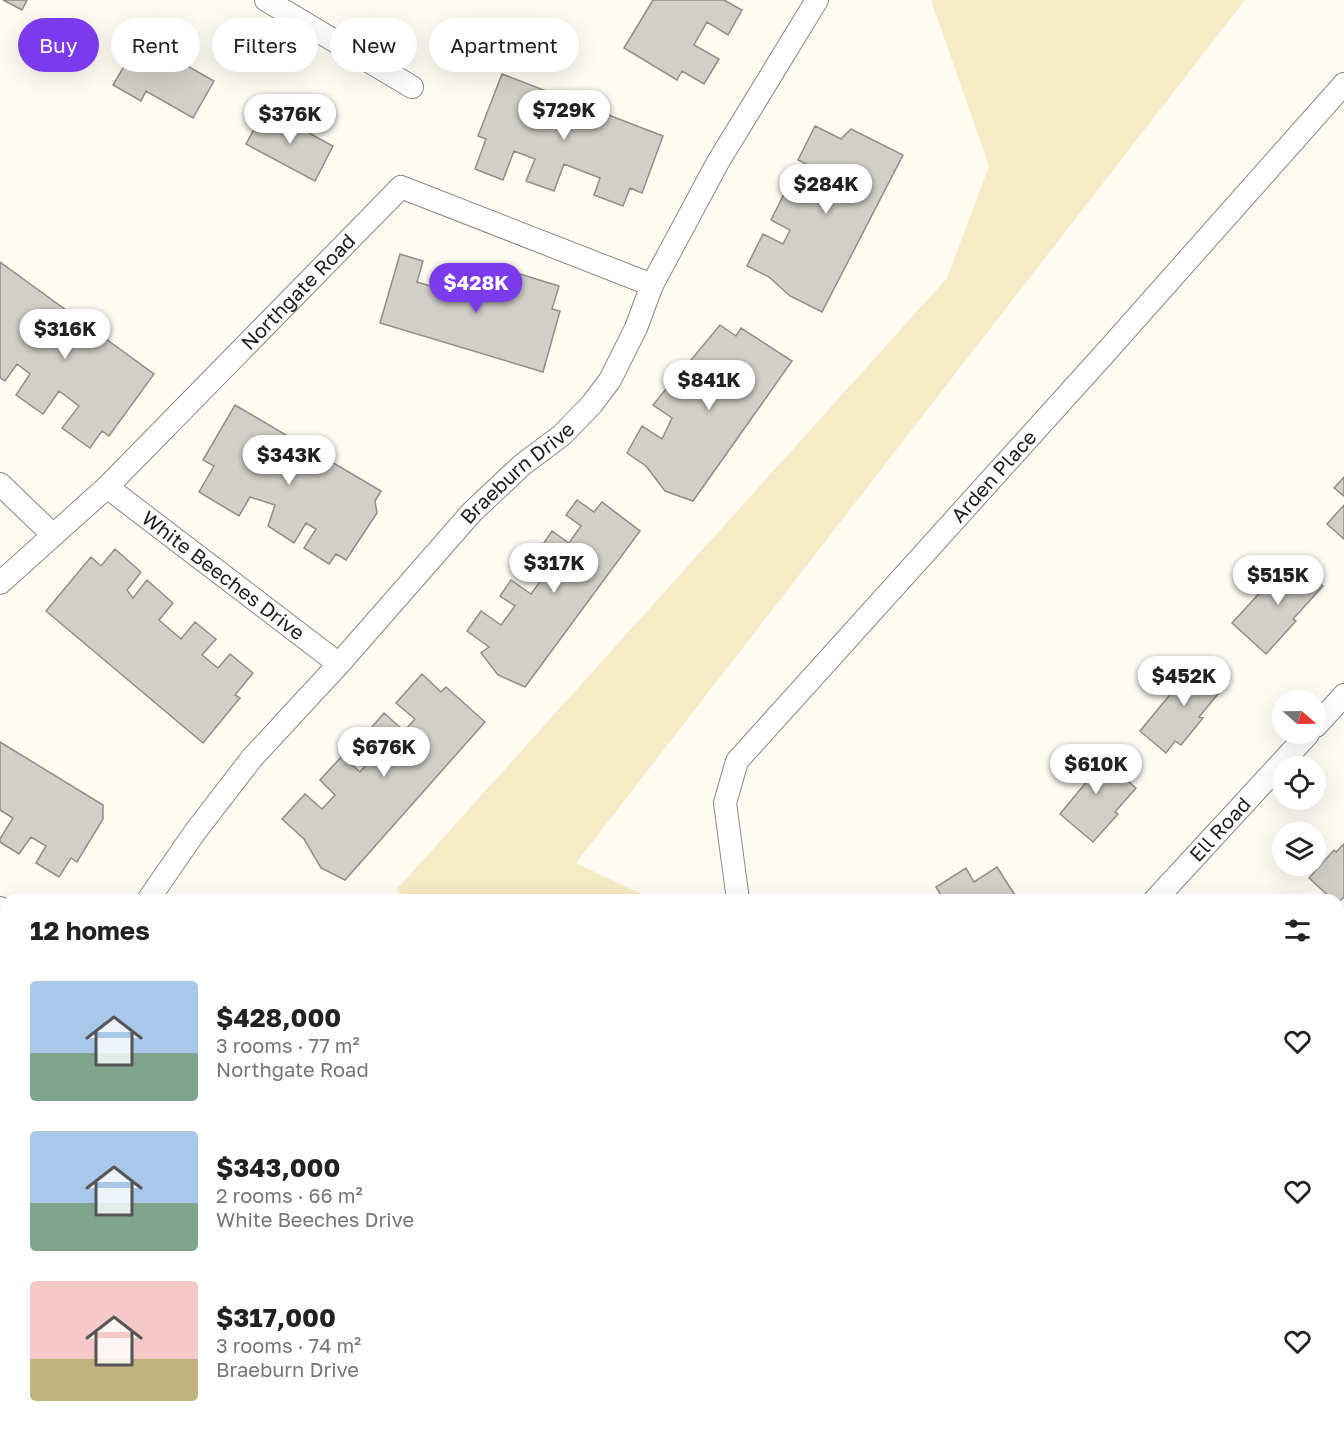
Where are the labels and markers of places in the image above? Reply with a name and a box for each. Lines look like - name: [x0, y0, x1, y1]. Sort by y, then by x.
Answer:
- pin: $729K: [522, 90, 606, 141]
- pin: $376K: [248, 94, 332, 145]
- pin: $284K: [784, 164, 868, 215]
- pin: $428K: [434, 263, 518, 314]
- pin: $316K: [23, 309, 107, 360]
- pin: $841K: [667, 360, 751, 411]
- pin: $343K: [247, 435, 331, 486]
- pin: $317K: [512, 543, 596, 594]
- pin: $515K: [1236, 555, 1320, 606]
- pin: $452K: [1142, 656, 1226, 707]
- pin: $676K: [342, 727, 426, 778]
- pin: $610K: [1054, 744, 1138, 795]

